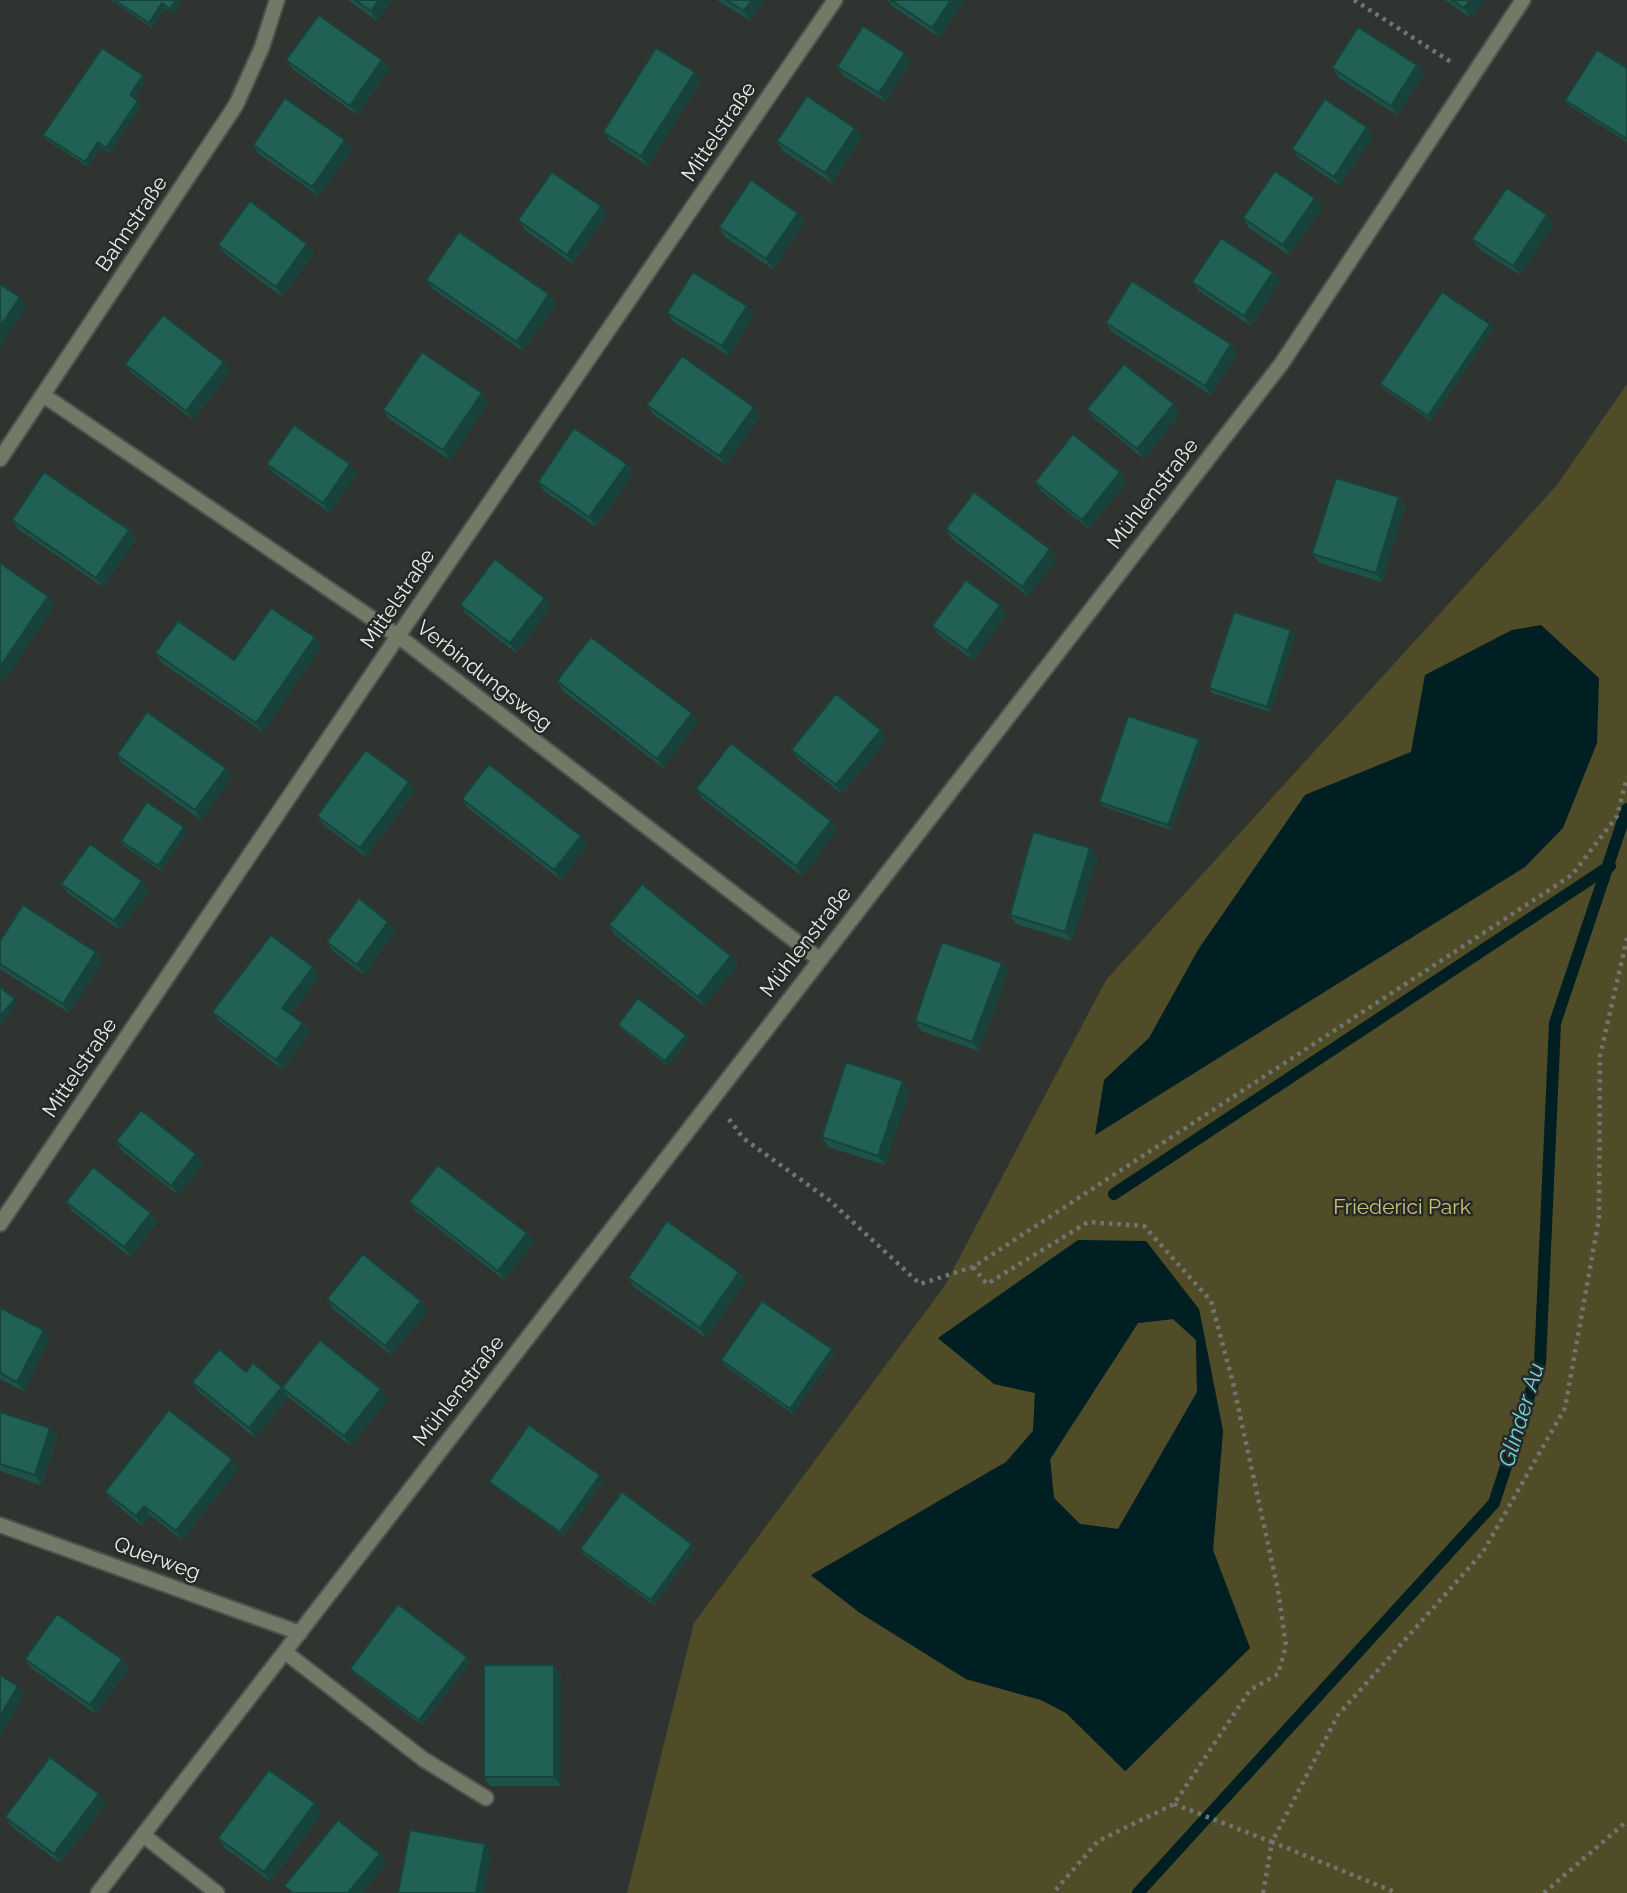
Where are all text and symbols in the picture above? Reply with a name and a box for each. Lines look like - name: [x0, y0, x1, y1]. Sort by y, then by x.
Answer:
- street label: Mittelstraße: [676, 77, 762, 187]
- street label: Bahnstraße: [91, 171, 173, 277]
- street label: Mühlenstraße: [1102, 434, 1204, 554]
- street label: Mittelstraße: [355, 544, 441, 654]
- street label: Verbindungsweg: [411, 615, 557, 737]
- street label: Mühlenstraße: [755, 882, 857, 1002]
- street label: Mittelstraße: [37, 1013, 123, 1123]
- park label: Friederici Park: [1333, 1195, 1471, 1221]
- street label: Mühlenstraße: [408, 1331, 510, 1451]
- water label: Glinder Au: [1493, 1360, 1551, 1470]
- street label: Querweg: [110, 1532, 204, 1586]

